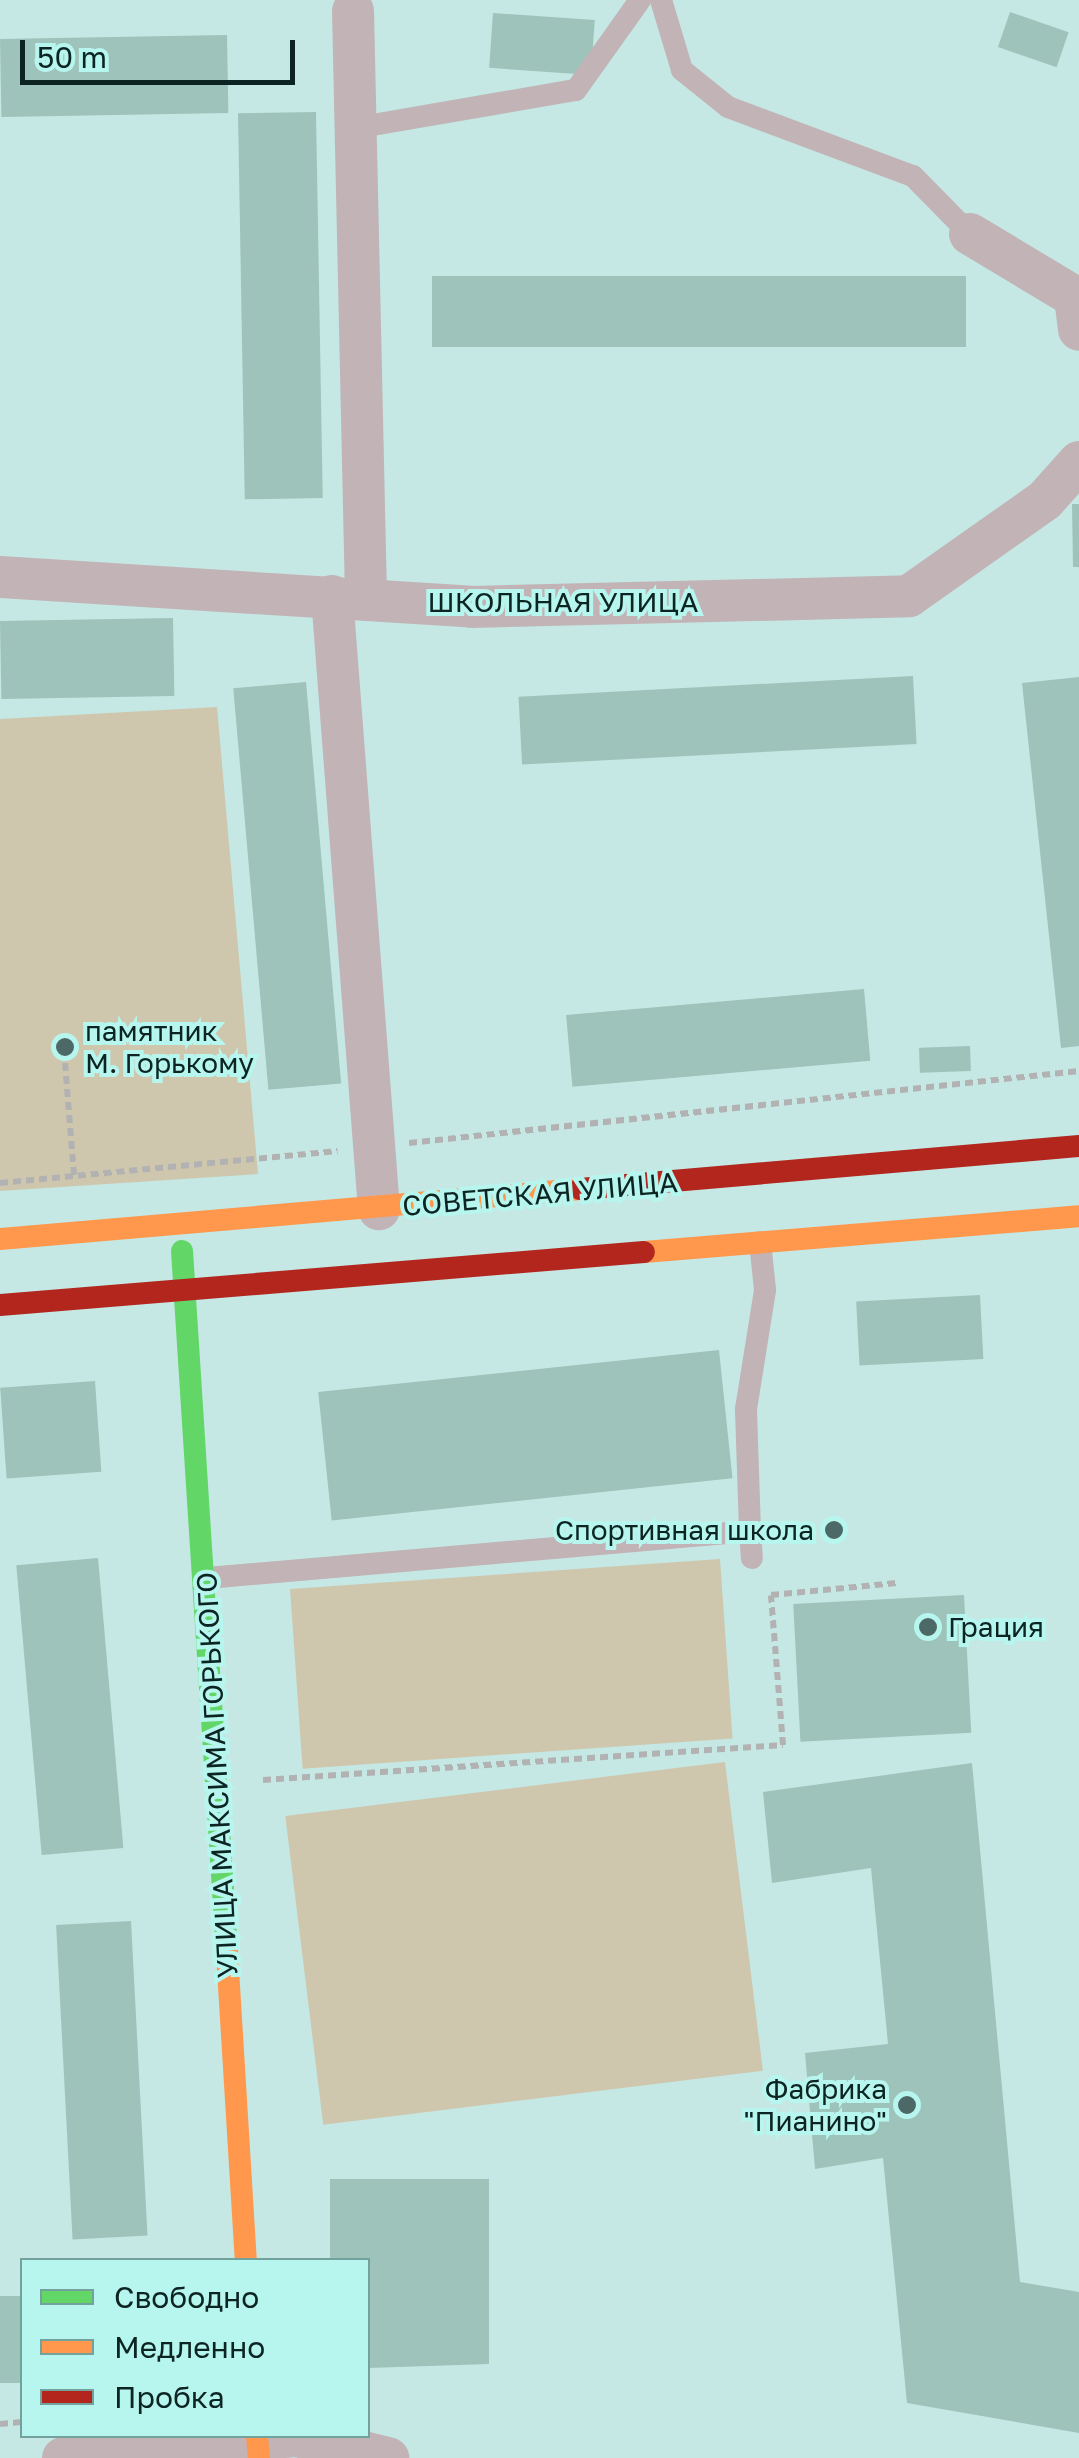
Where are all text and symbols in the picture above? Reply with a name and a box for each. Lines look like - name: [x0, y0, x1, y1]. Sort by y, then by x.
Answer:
- scale bar: [25, 20, 300, 82]
- text: 50 m: [37, 39, 107, 75]
- street label: ШКОЛЬНАЯ УЛИЦА: [428, 585, 698, 619]
- place label: памятник М. Горькому: [85, 1014, 254, 1080]
- marker: памятник М. Горькому: [54, 1036, 76, 1058]
- street label: СОВЕТСКАЯ УЛИЦА: [401, 1165, 679, 1223]
- place label: Спортивная школа: [555, 1513, 814, 1547]
- marker: Спортивная школа: [823, 1519, 845, 1541]
- street label: УЛИЦА МАКСИМА ГОРЬКОГО: [190, 1571, 244, 1979]
- place label: Грация: [948, 1610, 1044, 1644]
- marker: Грация: [917, 1616, 939, 1638]
- place label: Фабрика "Пианино": [744, 2072, 887, 2138]
- marker: Фабрика "Пианино": [896, 2094, 918, 2116]
- legend: [20, 2258, 370, 2438]
- text: Свободно: [114, 2279, 259, 2315]
- text: Медленно: [114, 2329, 265, 2365]
- text: Пробка: [114, 2379, 225, 2415]

